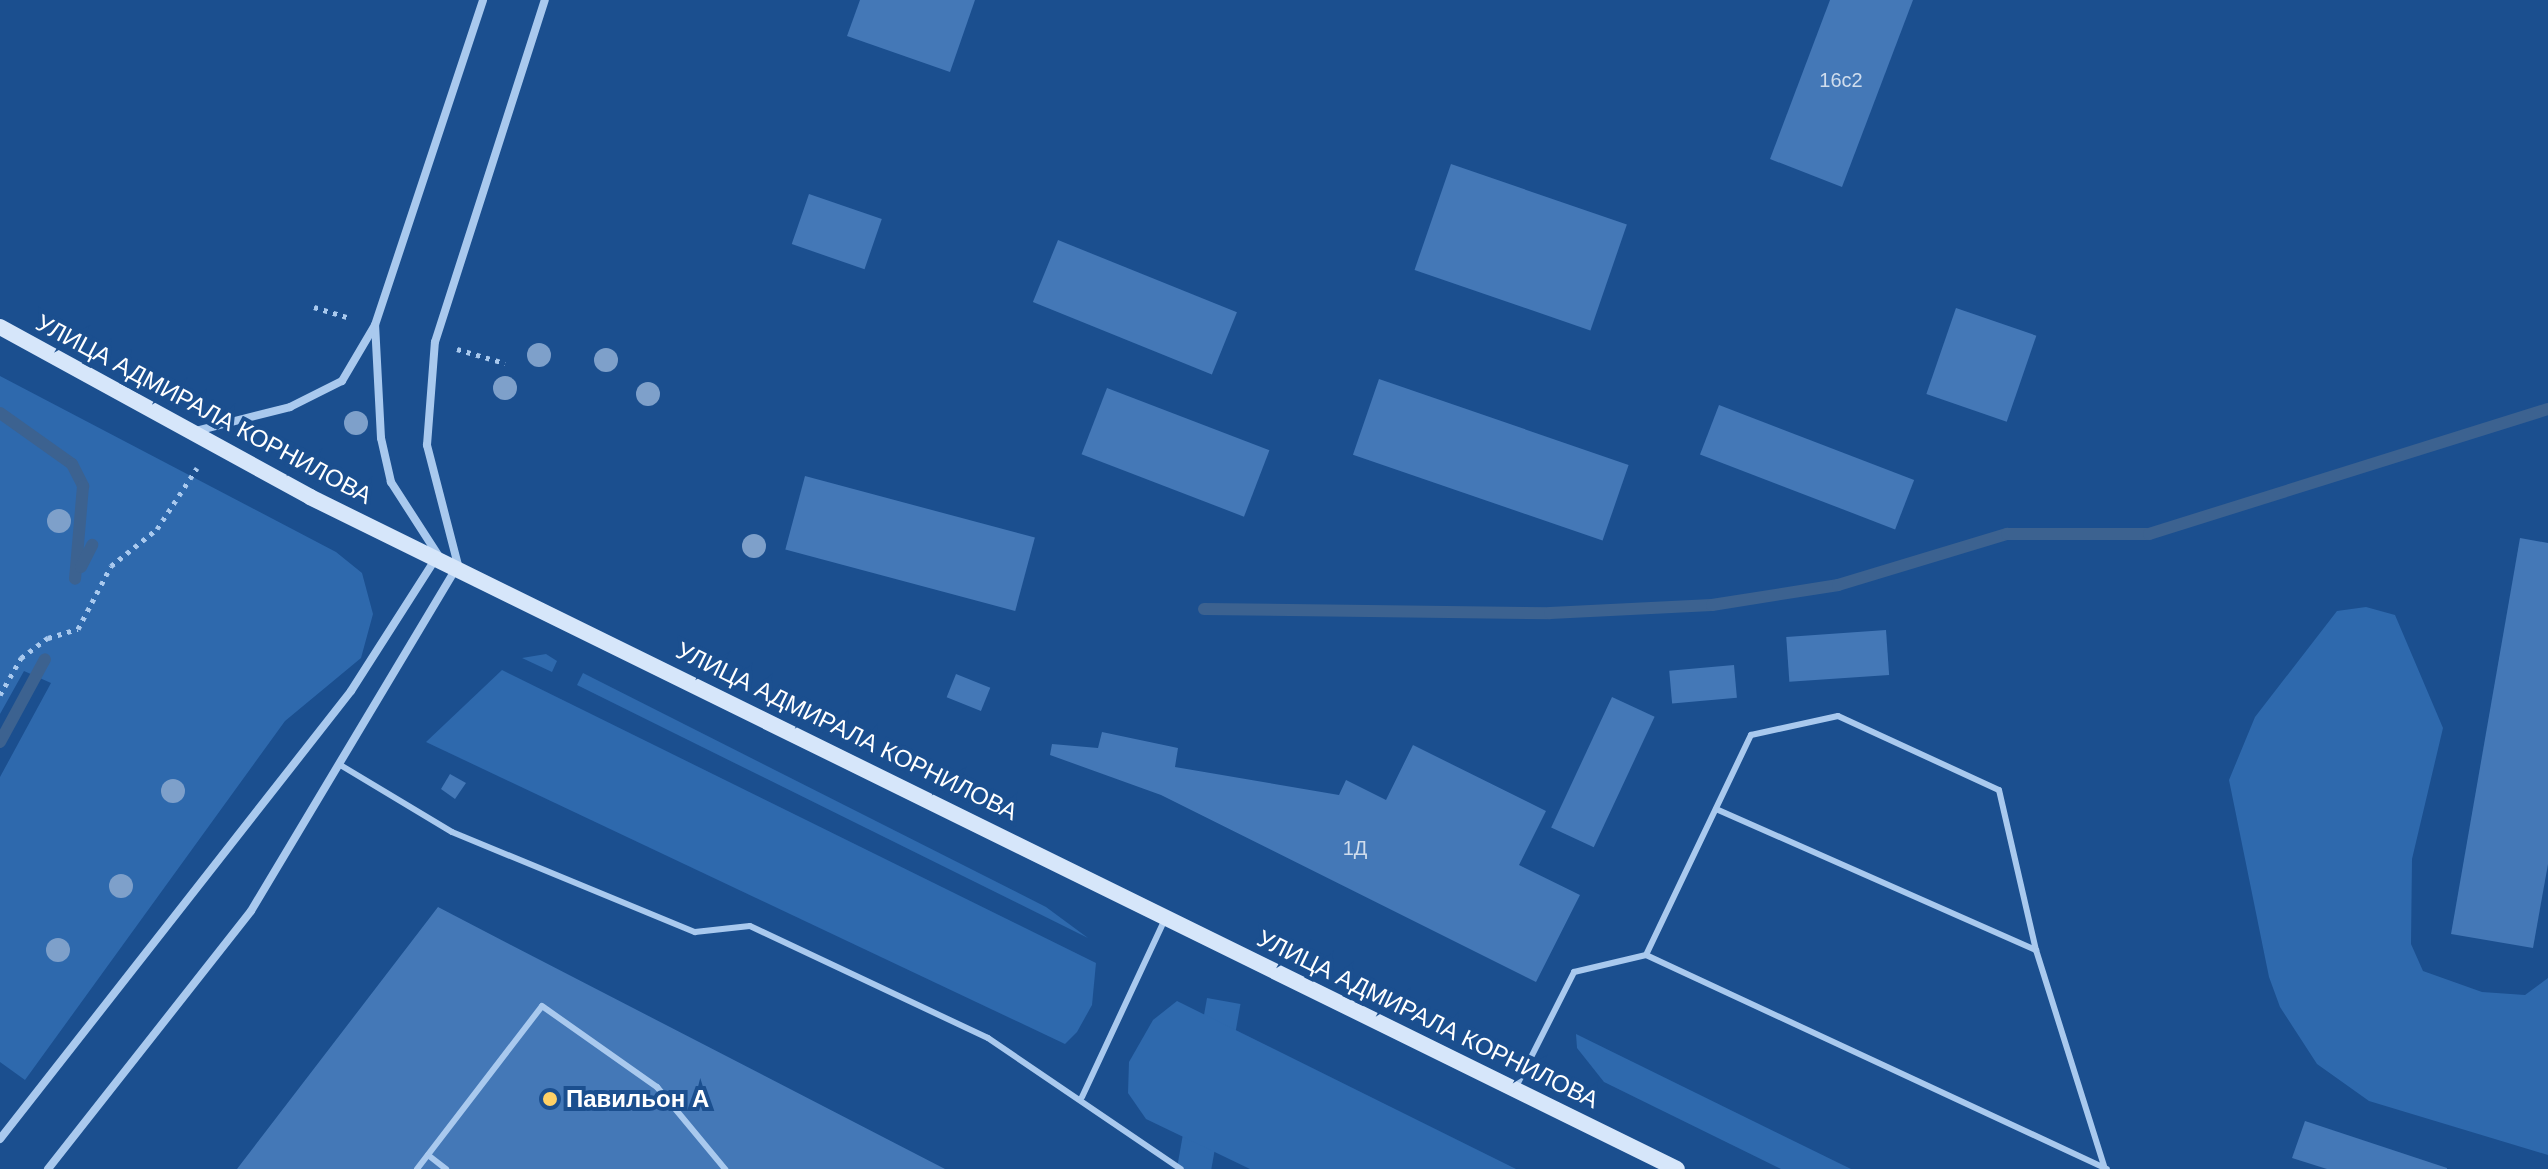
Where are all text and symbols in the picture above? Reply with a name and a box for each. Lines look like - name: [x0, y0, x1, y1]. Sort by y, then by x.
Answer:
- house number: 16с2: [1819, 68, 1863, 92]
- street label: УЛИЦА АДМИРАЛА КОРНИЛОВА: [31, 308, 377, 510]
- street label: УЛИЦА АДМИРАЛА КОРНИЛОВА: [672, 636, 1022, 826]
- house number: 1Д: [1343, 836, 1367, 860]
- street label: УЛИЦА АДМИРАЛА КОРНИЛОВА: [1253, 924, 1603, 1114]
- place label: Павильон А: [566, 1085, 709, 1113]
- marker: Павильон А: [541, 1090, 559, 1108]

